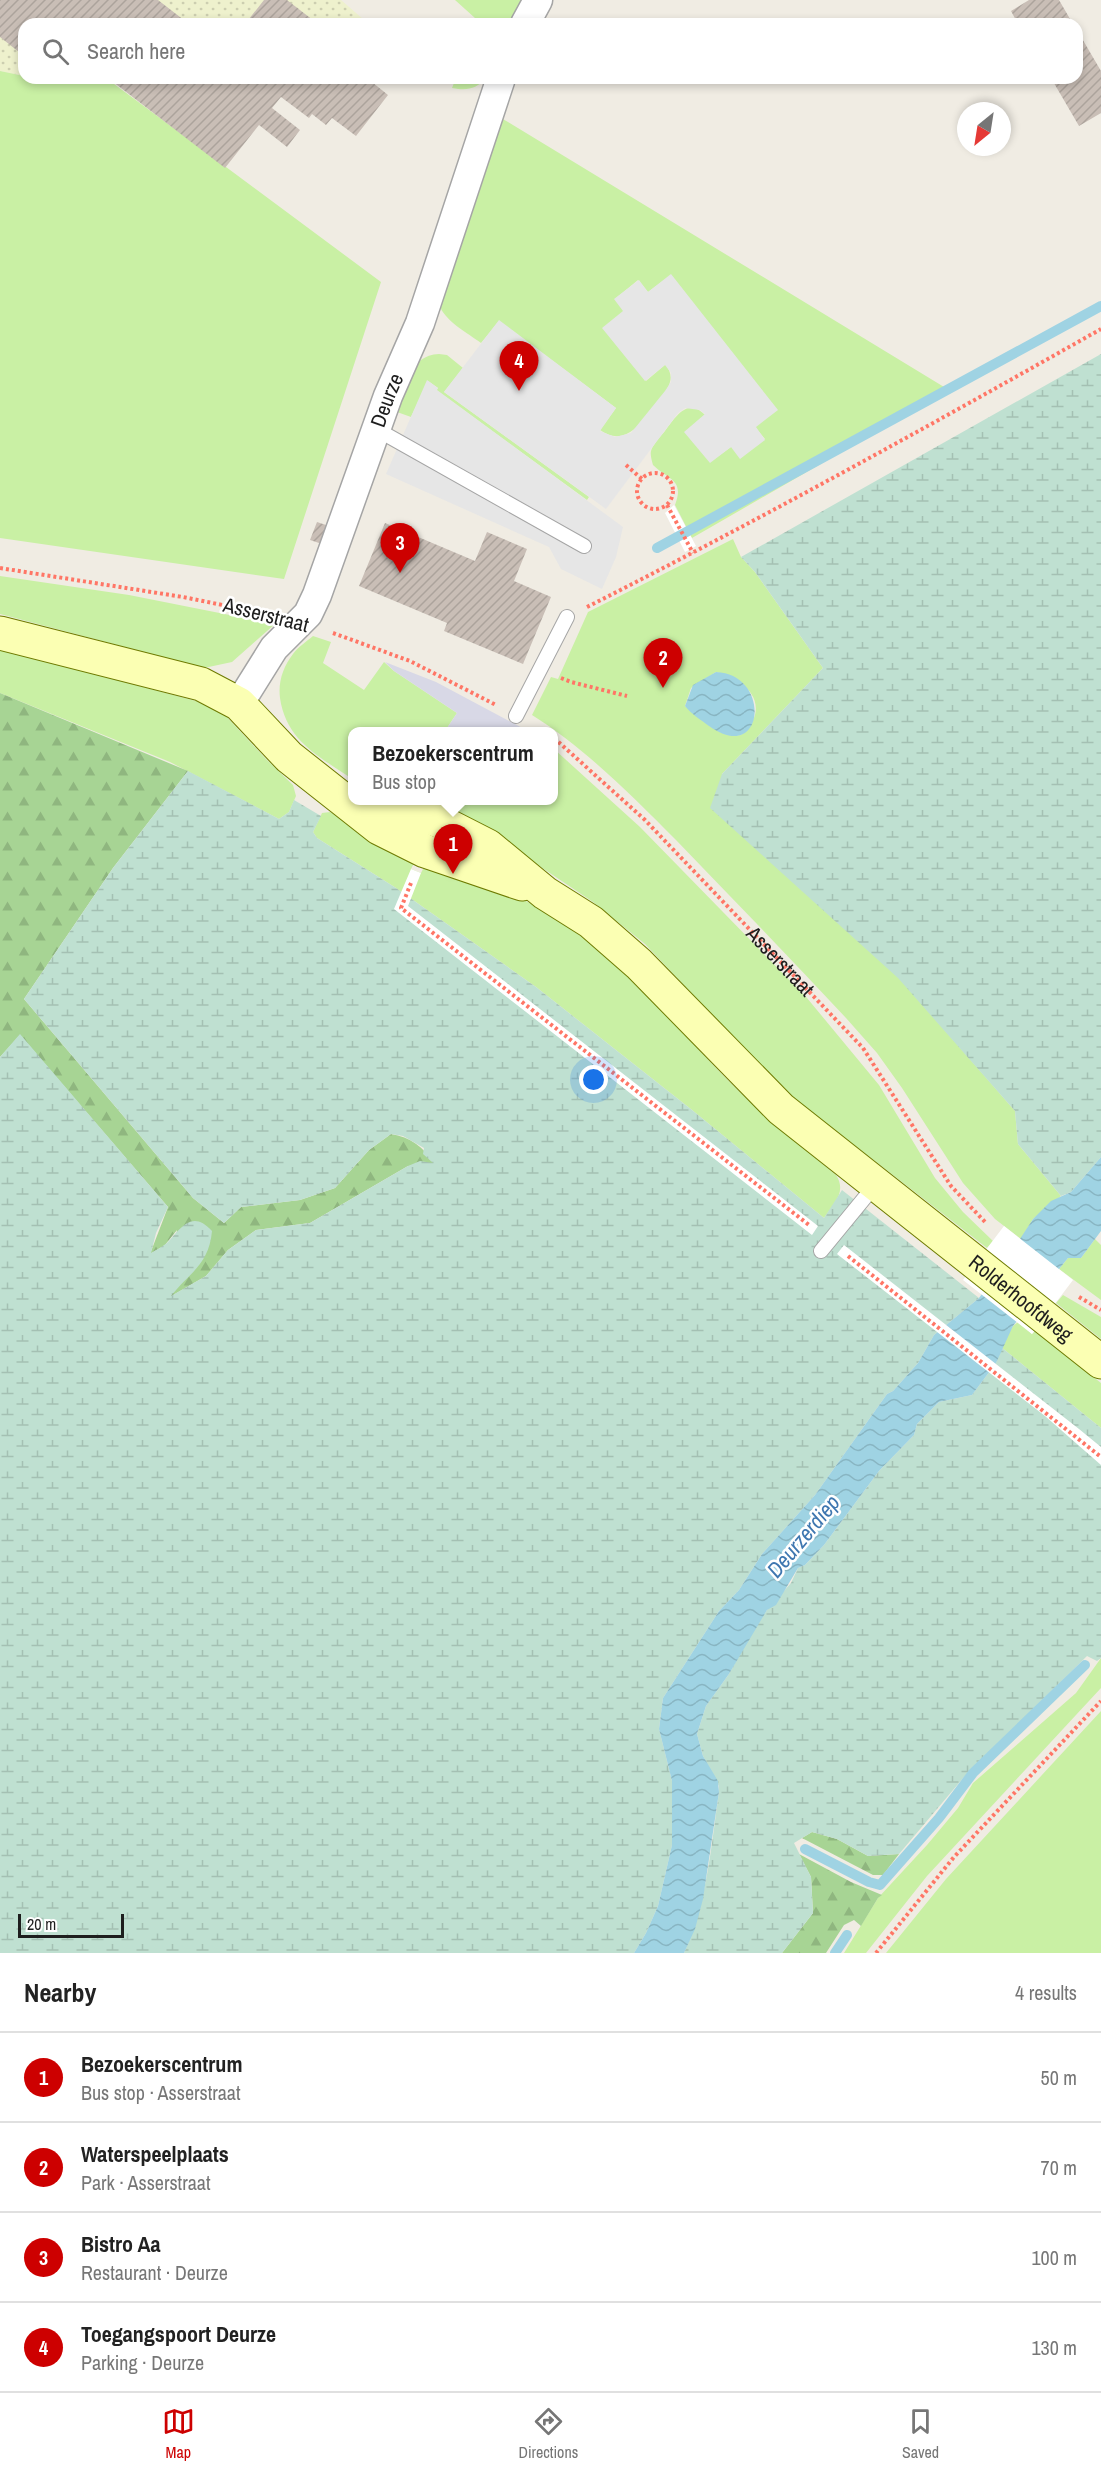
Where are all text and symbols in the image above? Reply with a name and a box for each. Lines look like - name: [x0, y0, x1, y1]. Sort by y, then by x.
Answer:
- search box: [18, 18, 1083, 84]
- icon: search: [39, 35, 72, 68]
- text: Search here: [87, 36, 185, 66]
- north arrow: [957, 102, 1011, 156]
- pin: 4: [500, 342, 538, 391]
- street label: Deurze: [363, 369, 410, 431]
- pin: 3: [380, 524, 420, 573]
- street label: Asserstraat: [219, 590, 312, 639]
- pin: 2: [644, 638, 682, 688]
- popup: [348, 727, 558, 805]
- text: Bezoekerscentrum: [372, 738, 534, 768]
- text: Bus stop: [372, 768, 436, 795]
- pin: 1: [434, 824, 472, 874]
- street label: Asserstraat: [739, 919, 821, 1003]
- your location: [579, 1065, 608, 1094]
- street label: Rolderhoofdweg: [963, 1248, 1080, 1349]
- water label: Deurzerdiep: [760, 1488, 846, 1584]
- scale bar: [18, 1911, 124, 1938]
- text: 20 m: [27, 1913, 56, 1935]
- text: Nearby: [24, 1975, 96, 2010]
- text: 4 results: [1015, 1979, 1077, 2006]
- text: Bezoekerscentrum: [81, 2049, 242, 2079]
- text: 1: [39, 2064, 48, 2091]
- text: 50 m: [1041, 2064, 1077, 2091]
- text: Bus stop · Asserstraat: [81, 2079, 241, 2106]
- text: Waterspeelplaats: [81, 2139, 229, 2169]
- text: 2: [39, 2154, 48, 2181]
- text: 70 m: [1041, 2154, 1077, 2181]
- text: Park · Asserstraat: [81, 2169, 210, 2196]
- text: Bistro Aa: [81, 2229, 161, 2259]
- text: 3: [39, 2244, 48, 2271]
- text: 100 m: [1031, 2244, 1077, 2271]
- text: Restaurant · Deurze: [81, 2259, 228, 2286]
- text: Toegangspoort Deurze: [81, 2319, 276, 2349]
- text: 4: [39, 2334, 48, 2361]
- text: 130 m: [1031, 2334, 1077, 2361]
- text: Parking · Deurze: [81, 2349, 204, 2376]
- tab: Map: [162, 2405, 195, 2463]
- tab: Directions: [518, 2405, 578, 2463]
- tab: Saved: [902, 2405, 939, 2463]

